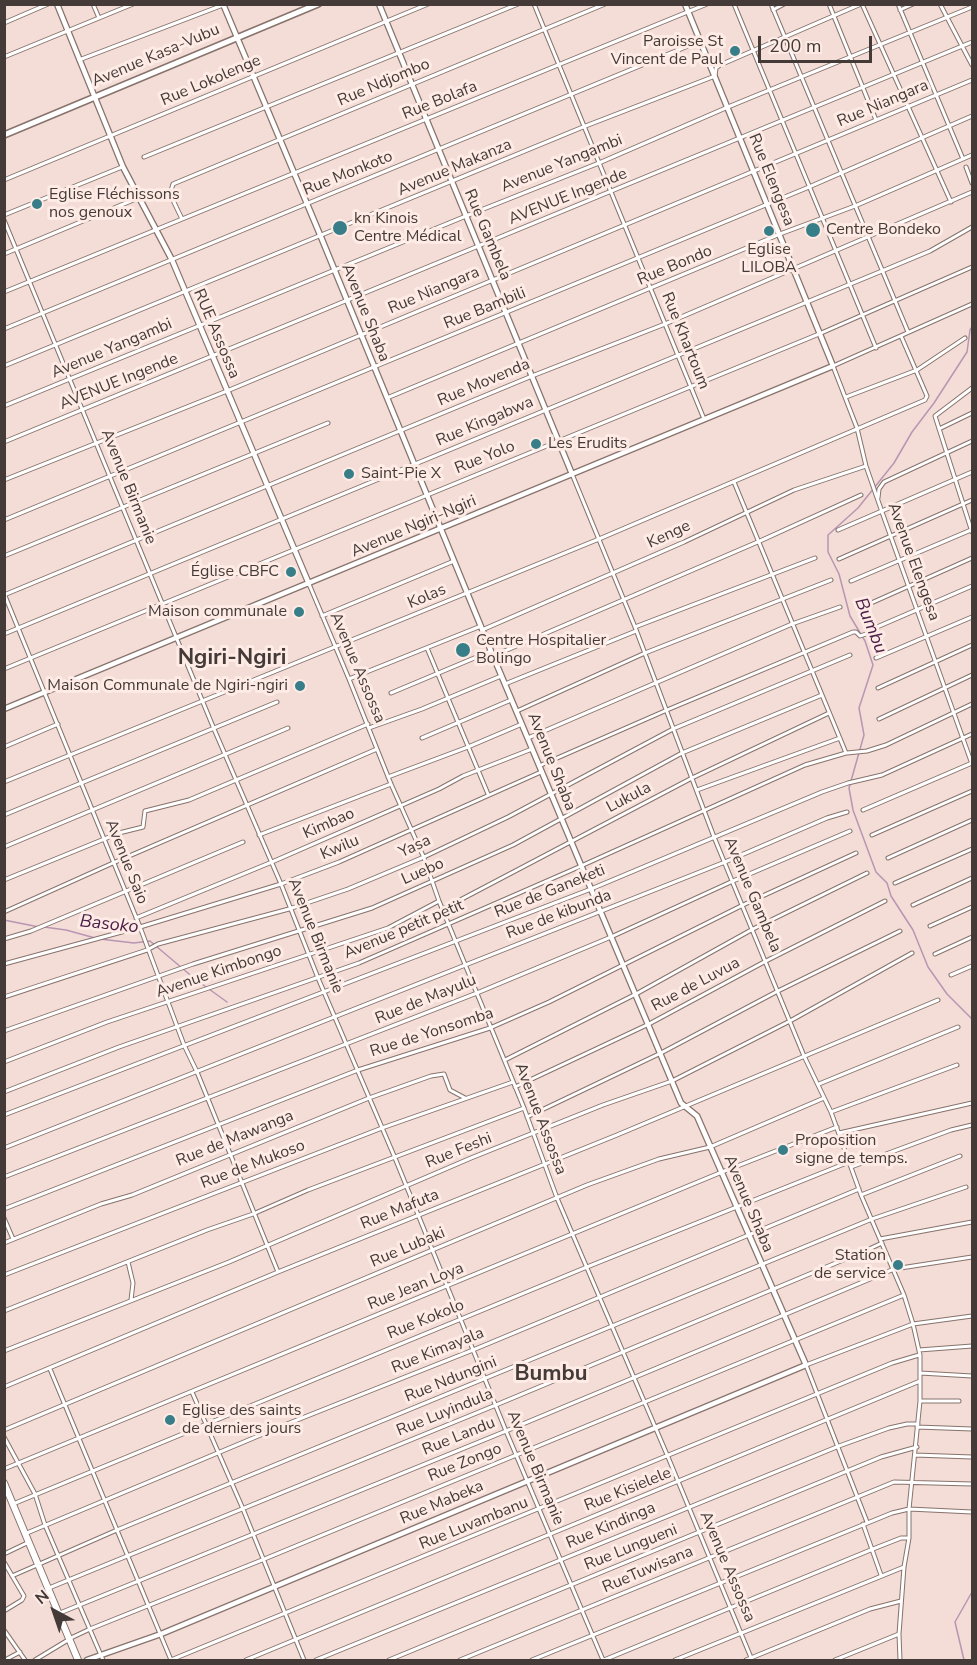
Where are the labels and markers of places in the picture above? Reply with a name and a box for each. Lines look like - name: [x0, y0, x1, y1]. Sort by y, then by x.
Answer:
- place label: Paroisse St Vincent de Paul: [611, 32, 723, 70]
- marker: Paroisse St Vincent de Paul: [728, 44, 742, 58]
- place label: Eglise Fléchissons nos genoux: [49, 185, 180, 223]
- marker: Eglise Fléchissons nos genoux: [30, 197, 44, 211]
- place label: kn Kinois Centre Médical: [354, 209, 461, 247]
- marker: kn Kinois Centre Médical: [331, 219, 349, 237]
- place label: Centre Bondeko: [826, 220, 941, 240]
- marker: Centre Bondeko: [804, 221, 822, 239]
- marker: Eglise LILOBA: [762, 224, 776, 238]
- place label: Eglise LILOBA: [741, 240, 797, 278]
- place label: Les Erudits: [548, 434, 627, 454]
- marker: Les Erudits: [529, 437, 543, 451]
- place label: Saint-Pie X: [361, 464, 441, 484]
- marker: Saint-Pie X: [342, 467, 356, 481]
- place label: Église CBFC: [191, 562, 279, 582]
- marker: Église CBFC: [284, 565, 298, 579]
- place label: Maison communale: [148, 602, 287, 622]
- marker: Maison communale: [292, 605, 306, 619]
- place label: Centre Hospitalier Bolingo: [476, 631, 606, 669]
- marker: Centre Hospitalier Bolingo: [454, 641, 472, 659]
- place label: Maison Communale de Ngiri-ngiri: [47, 676, 288, 696]
- marker: Maison Communale de Ngiri-ngiri: [293, 679, 307, 693]
- place label: Proposition signe de temps.: [795, 1131, 908, 1169]
- marker: Proposition signe de temps.: [776, 1143, 790, 1157]
- place label: Station de service: [814, 1246, 886, 1284]
- marker: Station de service: [891, 1258, 905, 1272]
- place label: Eglise des saints de derniers jours: [182, 1401, 301, 1439]
- marker: Eglise des saints de derniers jours: [163, 1413, 177, 1427]

